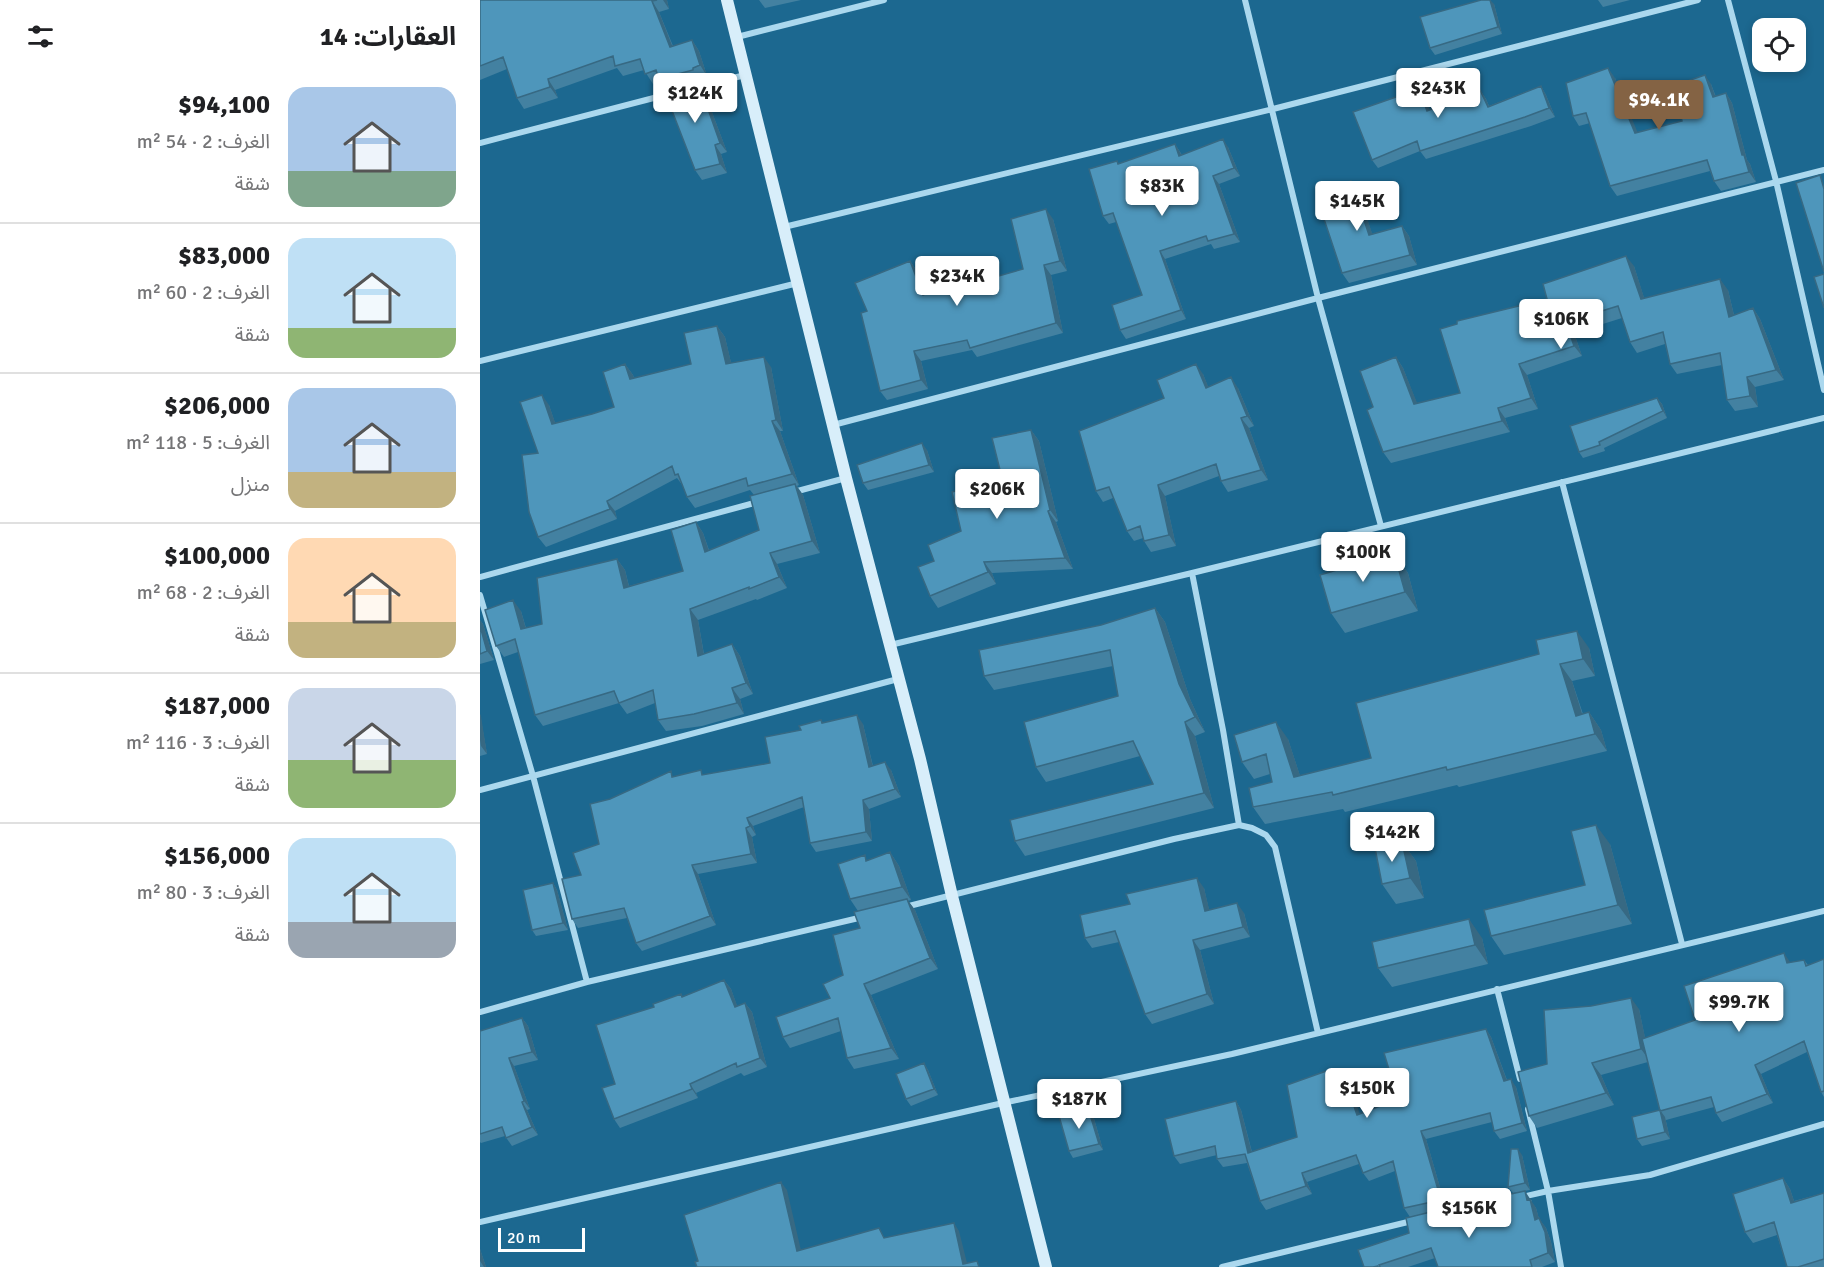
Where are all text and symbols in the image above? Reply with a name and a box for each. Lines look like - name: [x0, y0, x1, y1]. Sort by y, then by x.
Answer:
- map controls: [1752, 18, 1806, 72]
- button: locate: [1752, 18, 1806, 72]
- icon: filters: [24, 20, 57, 53]
- text: العقارات: 14: [320, 21, 456, 53]
- pin: $243K: [1396, 68, 1480, 119]
- pin: $124K: [653, 73, 737, 124]
- text: $243K: [1410, 75, 1466, 100]
- text: $124K: [667, 80, 723, 105]
- pin: $94.1K: [1610, 80, 1708, 131]
- text: $94.1K: [1628, 87, 1690, 112]
- text: $94,100: [178, 89, 270, 121]
- icon: home: [336, 111, 408, 183]
- text: الغرف: 2 · 54 m²: [137, 129, 270, 154]
- pin: $83K: [1126, 166, 1198, 217]
- text: شقة: [235, 171, 270, 196]
- text: $83K: [1140, 173, 1184, 198]
- pin: $145K: [1315, 181, 1399, 232]
- text: $145K: [1329, 188, 1385, 213]
- text: $83,000: [178, 240, 270, 272]
- pin: $234K: [915, 256, 999, 307]
- icon: home: [336, 262, 408, 334]
- text: $234K: [929, 263, 985, 288]
- text: الغرف: 2 · 60 m²: [137, 280, 270, 305]
- pin: $106K: [1519, 299, 1603, 350]
- text: $106K: [1533, 306, 1589, 331]
- text: شقة: [235, 322, 270, 347]
- text: $206,000: [164, 390, 270, 422]
- icon: home: [336, 412, 408, 484]
- text: الغرف: 5 · 118 m²: [126, 430, 270, 455]
- pin: $206K: [955, 469, 1039, 520]
- text: منزل: [231, 472, 270, 497]
- text: $206K: [969, 476, 1025, 501]
- pin: $100K: [1321, 532, 1405, 583]
- text: $100K: [1335, 539, 1391, 564]
- text: $100,000: [164, 540, 270, 572]
- icon: home: [336, 562, 408, 634]
- text: الغرف: 2 · 68 m²: [137, 580, 270, 605]
- text: شقة: [235, 622, 270, 647]
- text: $187,000: [164, 690, 270, 722]
- icon: home: [336, 712, 408, 784]
- text: الغرف: 3 · 116 m²: [126, 730, 270, 755]
- text: شقة: [235, 772, 270, 797]
- pin: $142K: [1350, 812, 1434, 863]
- text: $142K: [1364, 819, 1420, 844]
- text: $156,000: [164, 840, 270, 872]
- icon: home: [336, 862, 408, 934]
- text: الغرف: 3 · 80 m²: [137, 880, 270, 905]
- text: شقة: [235, 922, 270, 947]
- pin: $99.7K: [1690, 982, 1788, 1033]
- text: $99.7K: [1708, 989, 1770, 1014]
- pin: $150K: [1325, 1068, 1409, 1119]
- text: $150K: [1339, 1075, 1395, 1100]
- pin: $187K: [1037, 1079, 1121, 1130]
- text: $187K: [1051, 1086, 1107, 1111]
- pin: $156K: [1427, 1188, 1511, 1239]
- text: $156K: [1441, 1195, 1497, 1220]
- scale bar: [498, 1225, 585, 1252]
- text: 20 m: [507, 1228, 541, 1248]

